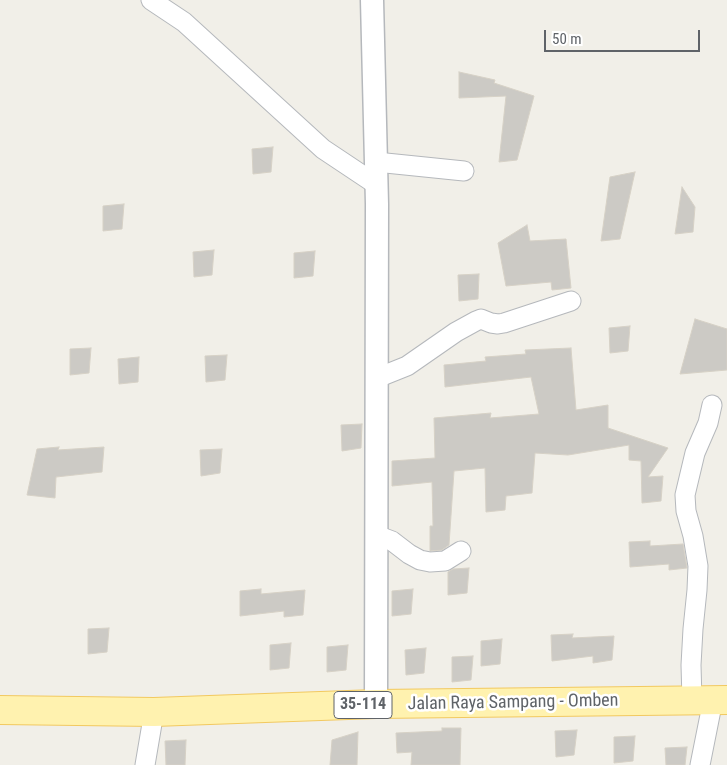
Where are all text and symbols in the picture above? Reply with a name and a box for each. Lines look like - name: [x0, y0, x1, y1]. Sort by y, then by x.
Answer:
- scale bar: [547, 20, 703, 52]
- text: 50 m: [552, 30, 582, 48]
- street label: Jalan Raya Sampang - Omben: [407, 690, 619, 716]
- road number: 35-114: [334, 692, 392, 718]

